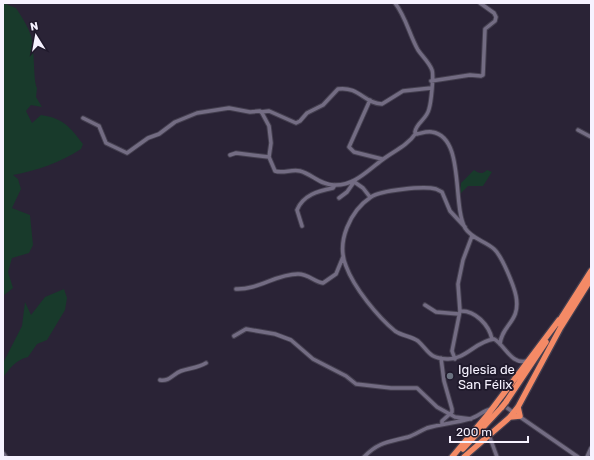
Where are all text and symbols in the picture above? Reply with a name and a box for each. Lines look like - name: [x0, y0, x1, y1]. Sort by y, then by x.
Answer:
- north arrow: [16, 16, 56, 56]
- text: N: [29, 20, 39, 34]
- place label: Iglesia de San Félix: [458, 362, 515, 392]
- marker: Iglesia de San Félix: [445, 371, 455, 381]
- scale bar: [450, 418, 528, 444]
- text: 200 m: [456, 425, 492, 439]

